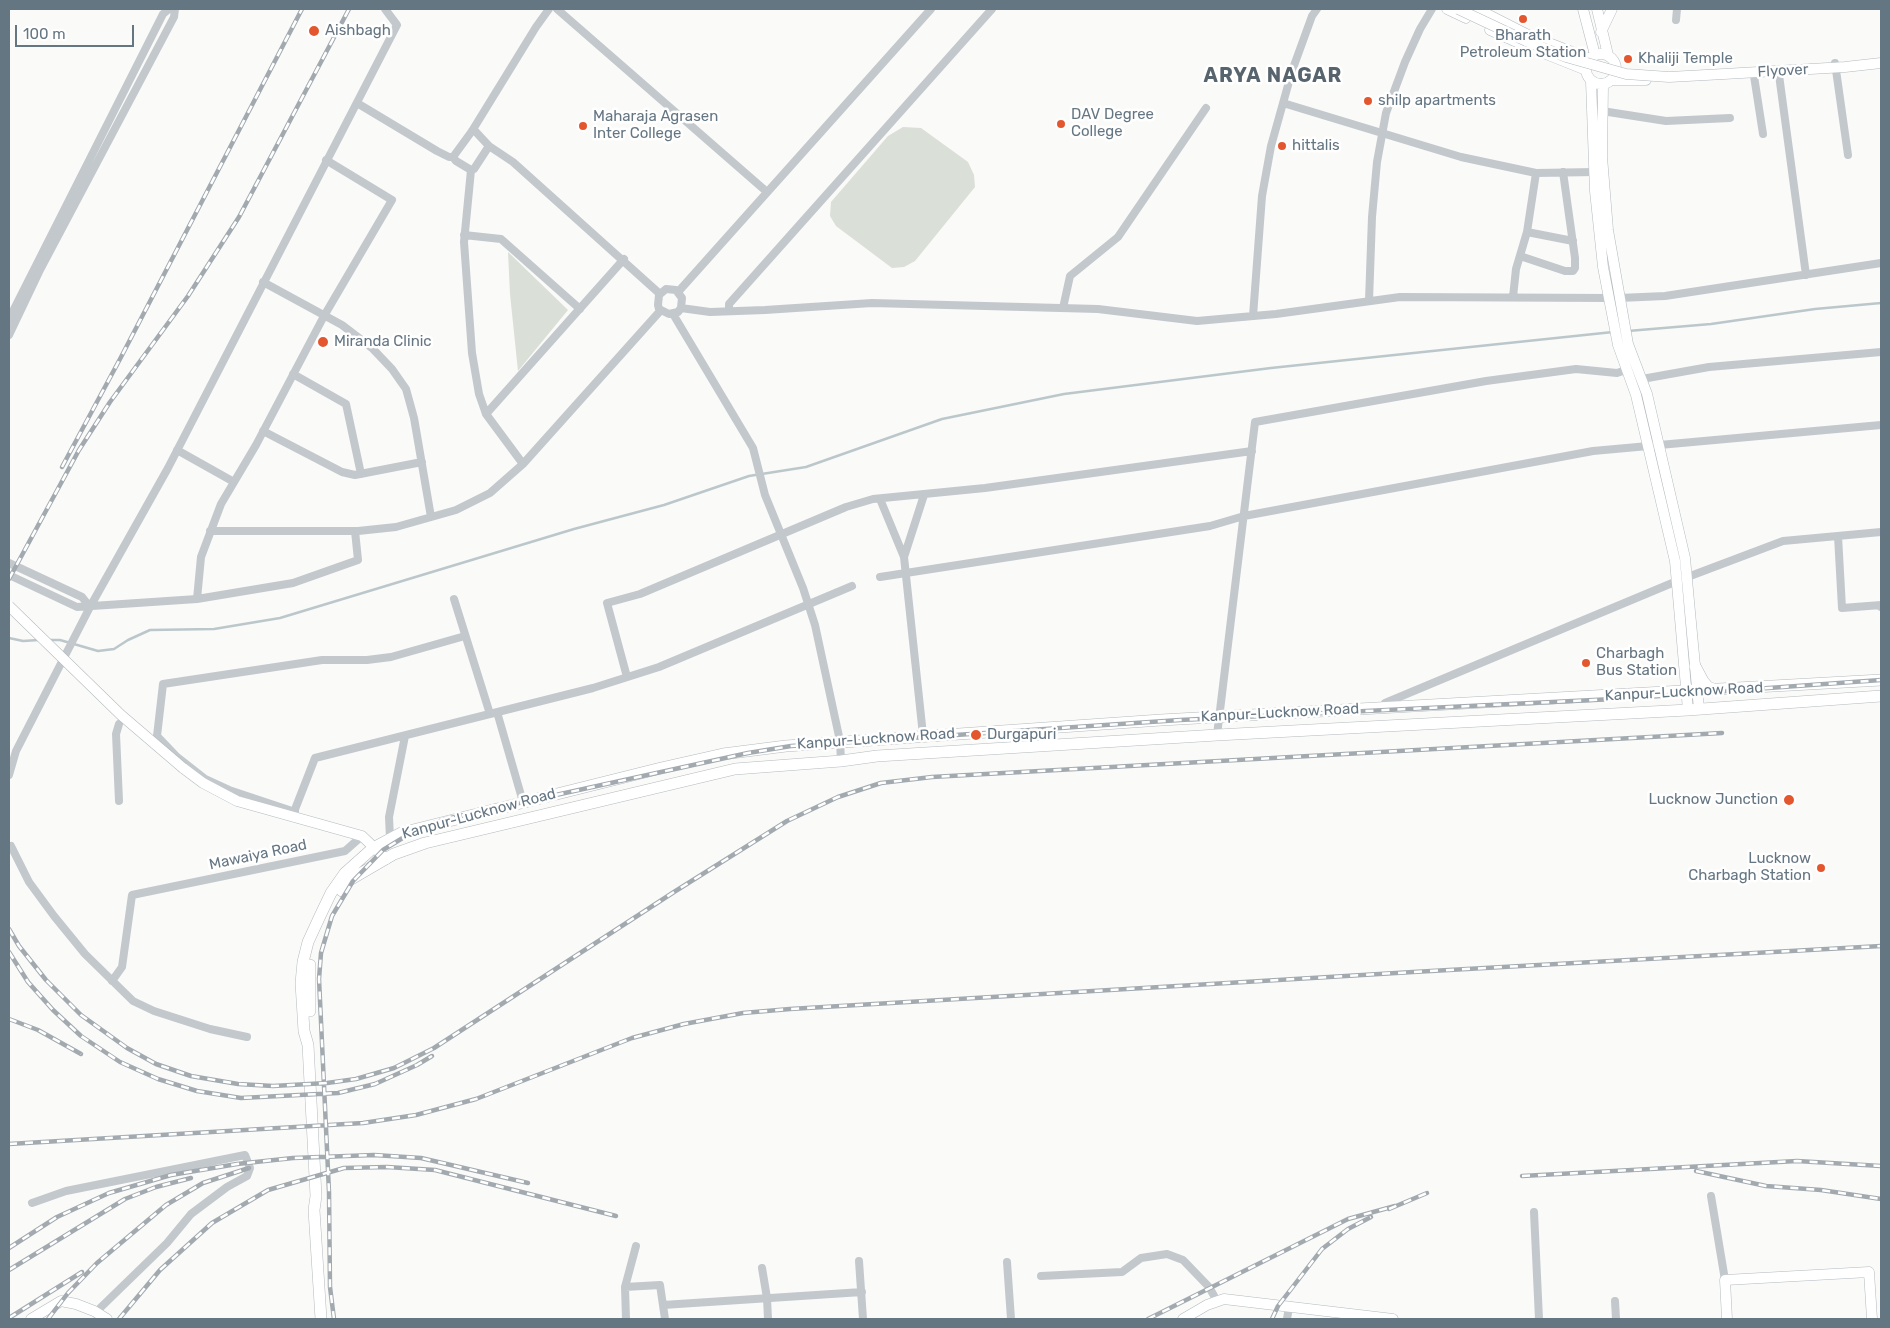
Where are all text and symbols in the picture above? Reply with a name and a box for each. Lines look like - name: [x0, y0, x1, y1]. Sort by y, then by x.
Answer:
- marker: Bharath Petroleum Station: [1517, 13, 1529, 25]
- scale bar: [18, 15, 136, 47]
- place label: Aishbagh: [325, 22, 391, 40]
- marker: Aishbagh: [307, 24, 321, 38]
- text: 100 m: [23, 25, 65, 43]
- place label: Bharath Petroleum Station: [1460, 27, 1586, 62]
- place label: Khaliji Temple: [1638, 50, 1733, 68]
- marker: Khaliji Temple: [1622, 53, 1634, 65]
- street label: Flyover: [1757, 61, 1809, 81]
- district label: ARYA NAGAR: [1202, 64, 1344, 88]
- place label: shilp apartments: [1378, 92, 1496, 110]
- marker: shilp apartments: [1362, 95, 1374, 107]
- place label: DAV Degree College: [1071, 106, 1154, 141]
- place label: Maharaja Agrasen Inter College: [593, 108, 718, 143]
- marker: DAV Degree College: [1055, 118, 1067, 130]
- marker: Maharaja Agrasen Inter College: [577, 120, 589, 132]
- place label: hittalis: [1292, 137, 1340, 155]
- marker: hittalis: [1276, 140, 1288, 152]
- place label: Miranda Clinic: [334, 333, 432, 351]
- marker: Miranda Clinic: [316, 335, 330, 349]
- place label: Charbagh Bus Station: [1596, 645, 1677, 680]
- marker: Charbagh Bus Station: [1580, 657, 1592, 669]
- street label: Kanpur-Lucknow Road: [1604, 679, 1764, 705]
- street label: Kanpur-Lucknow Road: [1200, 700, 1360, 726]
- street label: Kanpur-Lucknow Road: [796, 724, 956, 754]
- place label: Durgapuri: [987, 726, 1056, 744]
- marker: Durgapuri: [969, 728, 983, 742]
- street label: Kanpur-Lucknow Road: [400, 785, 558, 843]
- place label: Lucknow Junction: [1649, 791, 1778, 809]
- marker: Lucknow Junction: [1782, 793, 1796, 807]
- street label: Mawaiya Road: [208, 836, 308, 874]
- place label: Lucknow Charbagh Station: [1688, 850, 1811, 885]
- marker: Lucknow Charbagh Station: [1815, 862, 1827, 874]

